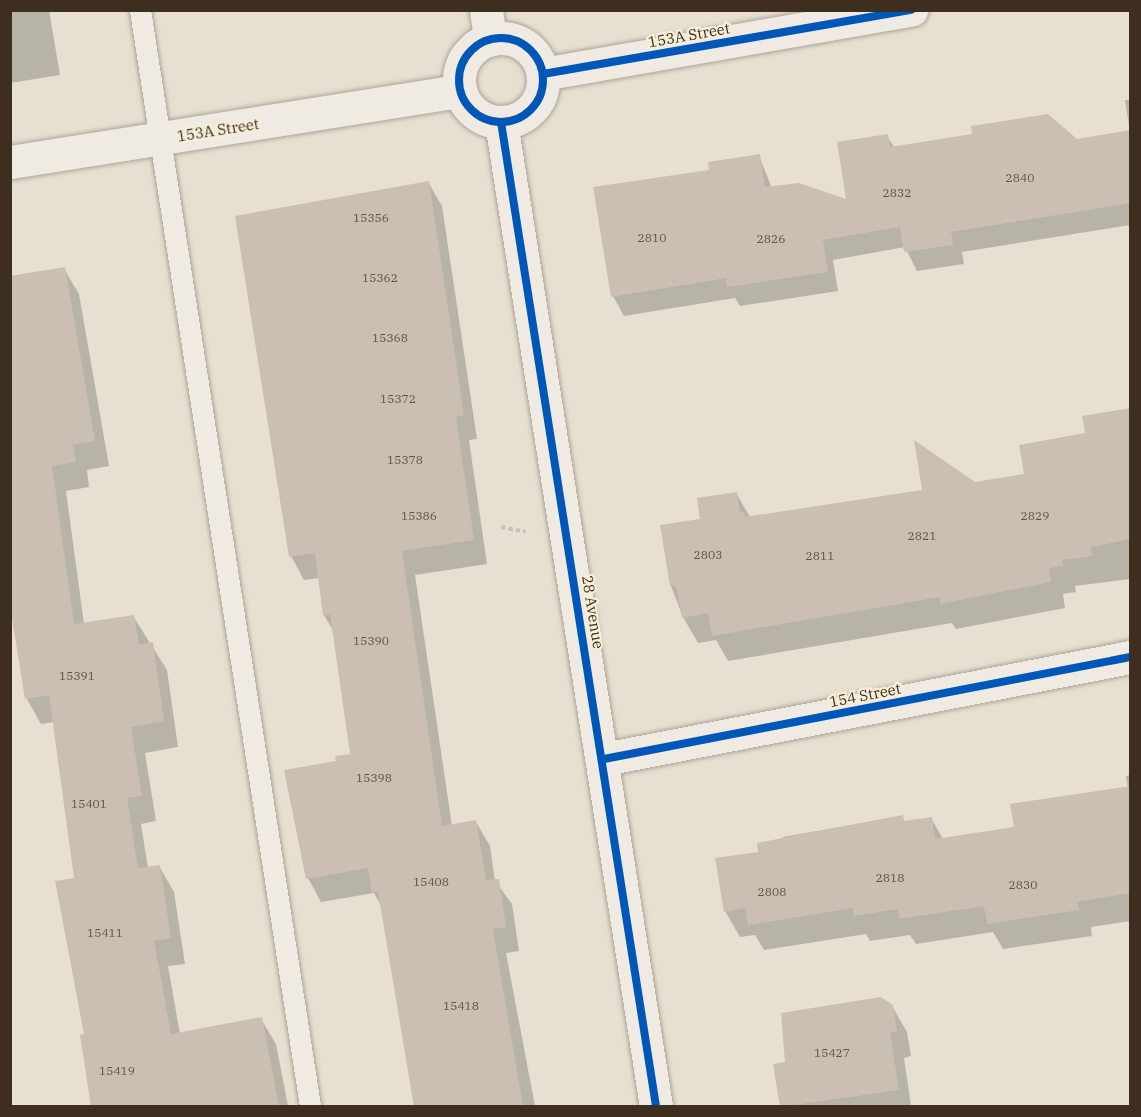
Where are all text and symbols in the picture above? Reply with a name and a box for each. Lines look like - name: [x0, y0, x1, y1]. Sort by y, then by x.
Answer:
- street label: 153A Street: [647, 19, 731, 51]
- street label: 153A Street: [176, 115, 260, 145]
- house number: 2840: [1006, 171, 1034, 185]
- house number: 2832: [883, 186, 911, 200]
- house number: 15356: [353, 211, 389, 225]
- house number: 2810: [638, 231, 666, 245]
- house number: 2826: [757, 232, 785, 246]
- house number: 15362: [362, 271, 398, 285]
- house number: 15368: [372, 331, 408, 345]
- house number: 15372: [380, 392, 416, 406]
- house number: 15378: [387, 453, 423, 467]
- house number: 15386: [401, 509, 437, 523]
- house number: 2829: [1021, 509, 1049, 523]
- house number: 2821: [908, 529, 936, 543]
- house number: 2803: [694, 548, 722, 562]
- house number: 2811: [806, 549, 834, 563]
- street label: 28 Avenue: [578, 574, 608, 650]
- house number: 15390: [353, 634, 389, 648]
- house number: 15391: [59, 669, 95, 683]
- street label: 154 Street: [828, 679, 902, 711]
- house number: 15398: [356, 771, 392, 785]
- house number: 15401: [71, 797, 107, 811]
- house number: 2818: [876, 871, 904, 885]
- house number: 15408: [413, 875, 449, 889]
- house number: 2830: [1009, 878, 1037, 892]
- house number: 2808: [758, 885, 786, 899]
- house number: 15411: [87, 926, 123, 940]
- house number: 15418: [443, 999, 479, 1013]
- house number: 15427: [814, 1046, 850, 1060]
- house number: 15419: [99, 1064, 135, 1078]

